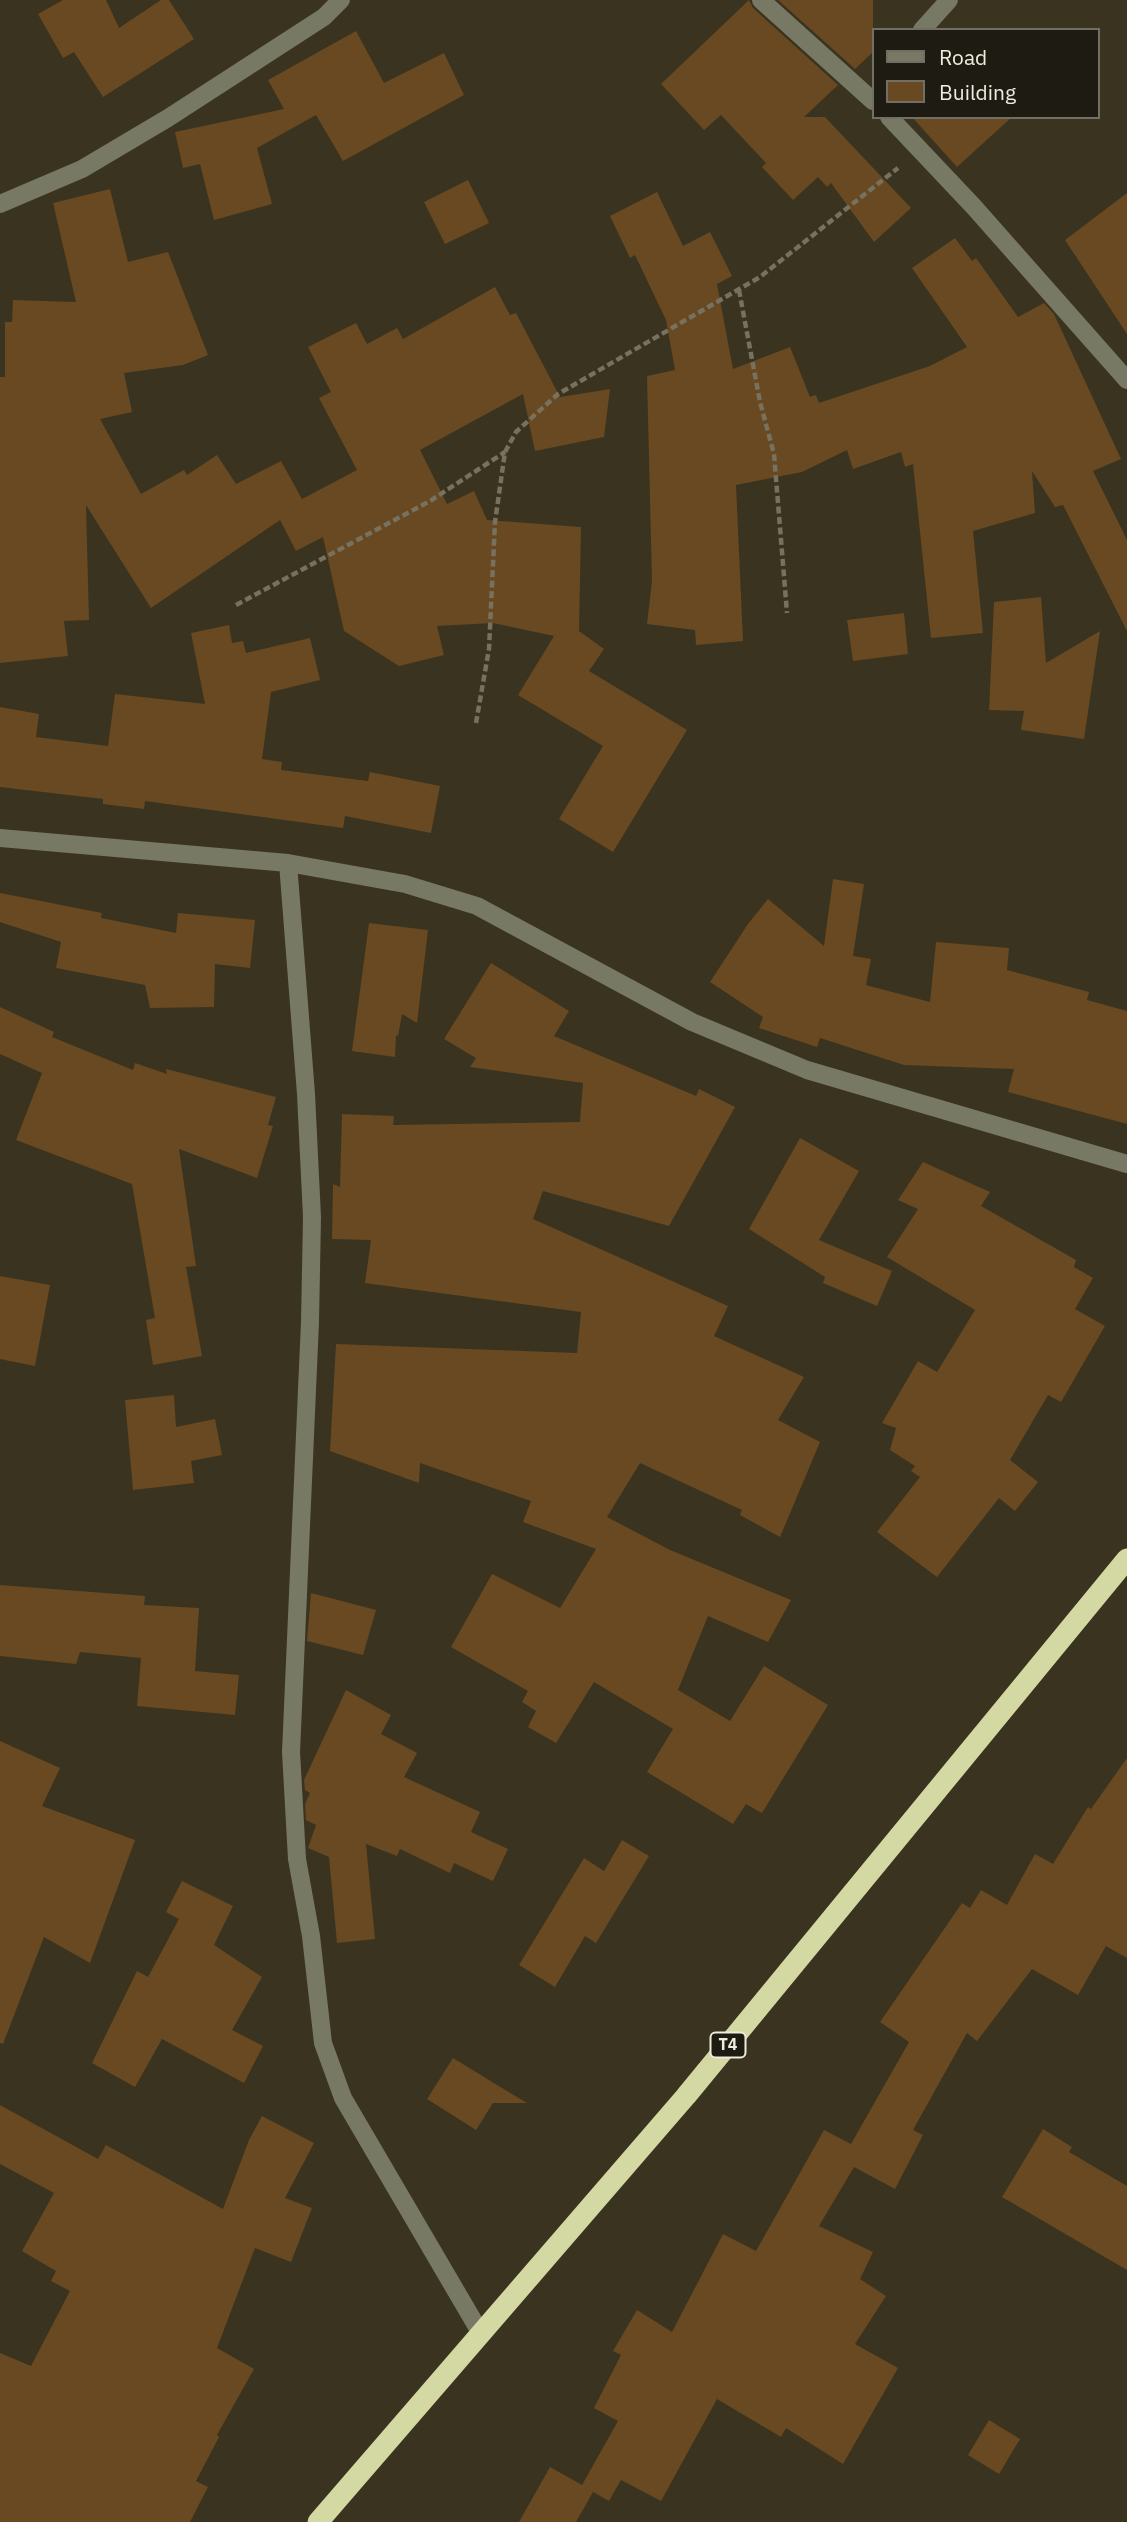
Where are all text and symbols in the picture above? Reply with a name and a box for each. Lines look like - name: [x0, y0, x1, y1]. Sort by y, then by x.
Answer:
- legend: [872, 28, 1099, 119]
- text: Road: [939, 43, 987, 71]
- text: Building: [939, 78, 1016, 106]
- road number: T4: [710, 2033, 746, 2058]

